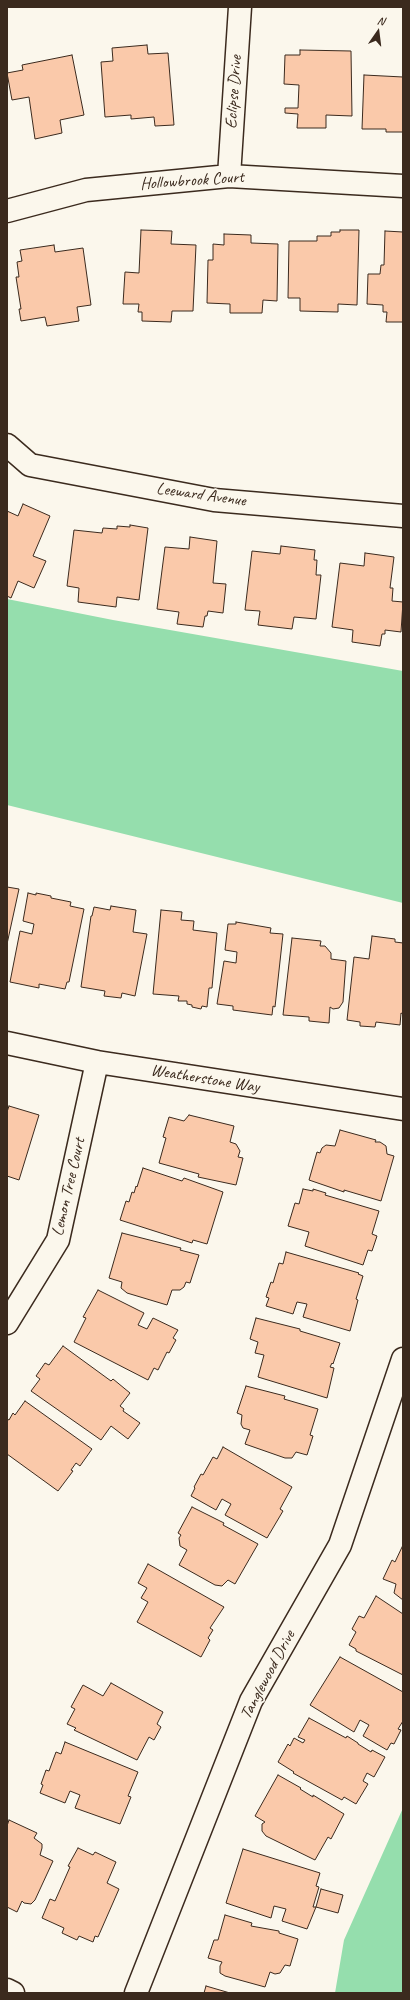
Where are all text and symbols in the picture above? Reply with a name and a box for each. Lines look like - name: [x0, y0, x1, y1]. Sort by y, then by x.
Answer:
- north arrow: [358, 12, 398, 52]
- text: N: [376, 13, 386, 28]
- street label: Eclipse Drive: [221, 55, 247, 129]
- street label: Hollowbrook Court: [139, 167, 245, 195]
- street label: Leeward Avenue: [155, 479, 247, 511]
- street label: Weatherstone Way: [149, 1060, 261, 1098]
- street label: Lemon Tree Court: [48, 1136, 90, 1238]
- street label: Tanglewood Drive: [236, 1627, 300, 1723]

